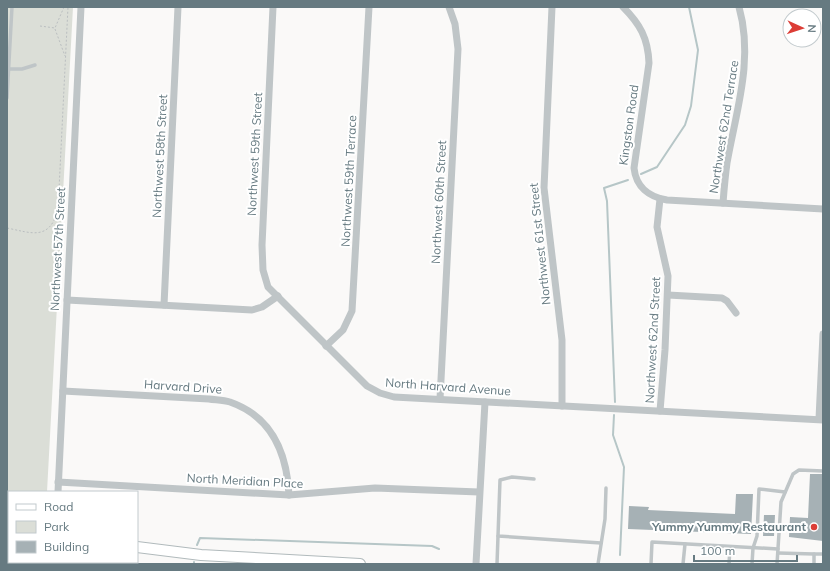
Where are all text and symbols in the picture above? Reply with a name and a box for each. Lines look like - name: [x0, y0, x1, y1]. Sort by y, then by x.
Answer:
- north arrow: [782, 8, 822, 48]
- text: N: [805, 24, 819, 33]
- street label: Northwest 62nd Terrace: [706, 59, 741, 195]
- street label: Kingston Road: [615, 84, 642, 166]
- street label: Northwest 59th Street: [244, 92, 265, 216]
- street label: Northwest 58th Street: [149, 94, 170, 218]
- street label: Northwest 59th Terrace: [338, 115, 359, 247]
- street label: Northwest 60th Street: [428, 140, 449, 264]
- street label: Northwest 61st Street: [526, 182, 553, 306]
- street label: Northwest 57th Street: [47, 187, 68, 311]
- street label: Northwest 62nd Street: [642, 276, 663, 404]
- street label: North Harvard Avenue: [385, 375, 511, 398]
- street label: Harvard Drive: [144, 376, 223, 397]
- street label: North Meridian Place: [186, 470, 304, 491]
- legend: [8, 491, 138, 563]
- text: Road: [44, 499, 73, 514]
- text: Park: [44, 519, 70, 534]
- place label: Yummy Yummy Restaurant: [651, 519, 806, 534]
- marker: Yummy Yummy Restaurant: [809, 522, 819, 532]
- scale bar: [694, 537, 797, 563]
- text: Building: [44, 539, 89, 554]
- text: 100 m: [700, 543, 735, 558]

